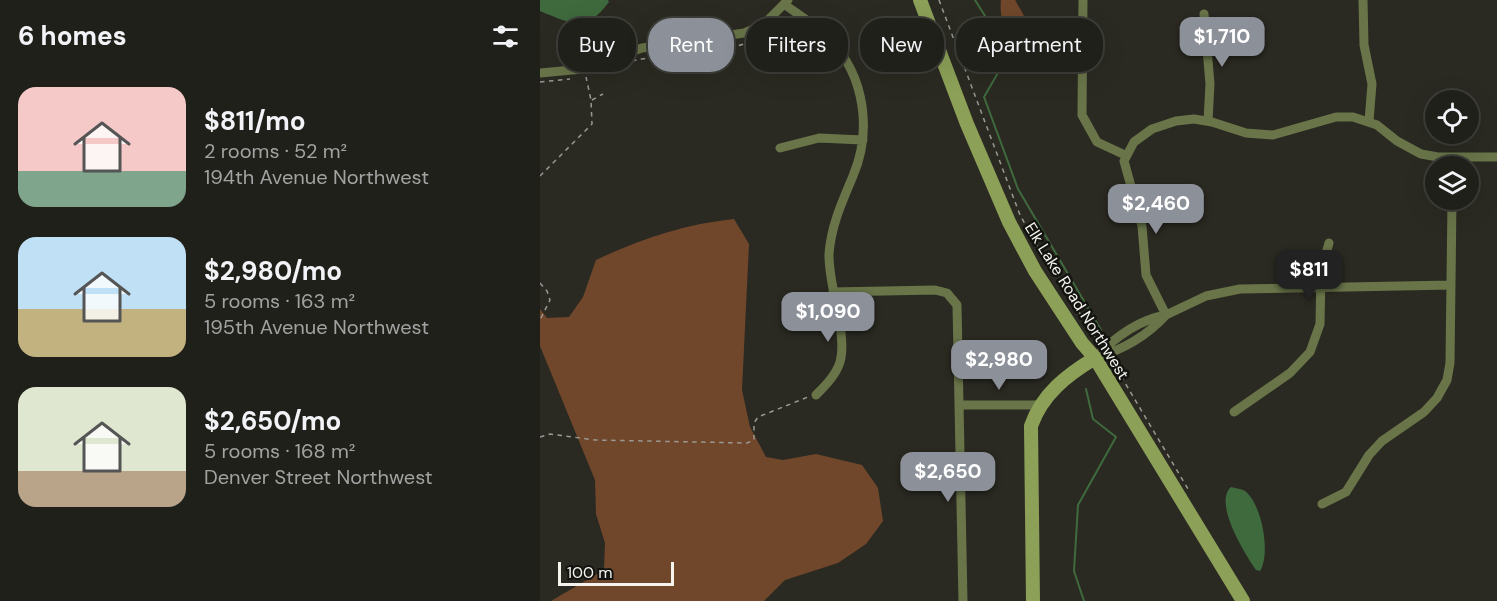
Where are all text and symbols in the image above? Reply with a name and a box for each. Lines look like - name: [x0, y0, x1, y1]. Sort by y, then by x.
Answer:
- pin: $1,710: [1173, 17, 1271, 68]
- chip: Buy: [558, 18, 636, 72]
- chip: Rent: [648, 18, 734, 72]
- chip: Filters: [746, 18, 848, 72]
- chip: New: [860, 18, 944, 72]
- chip: Apartment: [956, 18, 1103, 72]
- text: 6 homes: [18, 19, 126, 53]
- icon: filters: [489, 20, 522, 53]
- text: $1,710: [1194, 23, 1250, 49]
- map controls: [1425, 90, 1479, 210]
- button: locate: [1425, 90, 1479, 144]
- text: $811/mo: [204, 104, 306, 138]
- icon: home: [66, 111, 138, 183]
- text: 2 rooms · 52 m²: [204, 138, 347, 164]
- button: layers: [1425, 156, 1479, 210]
- text: 194th Avenue Northwest: [204, 164, 429, 190]
- pin: $2,460: [1107, 184, 1205, 235]
- text: $2,460: [1122, 190, 1190, 216]
- street label: Elk Lake Road Northwest: [1020, 219, 1134, 383]
- pin: $811: [1273, 250, 1345, 301]
- text: $2,980/mo: [204, 254, 342, 288]
- text: $811: [1290, 256, 1328, 282]
- icon: home: [66, 261, 138, 333]
- text: 5 rooms · 163 m²: [204, 288, 355, 314]
- pin: $1,090: [779, 292, 877, 343]
- text: $1,090: [795, 298, 861, 324]
- text: 195th Avenue Northwest: [204, 314, 429, 340]
- pin: $2,980: [950, 340, 1048, 391]
- text: $2,980: [965, 346, 1033, 372]
- text: $2,650/mo: [204, 404, 341, 438]
- icon: home: [66, 411, 138, 483]
- text: 5 rooms · 168 m²: [204, 438, 355, 464]
- pin: $2,650: [899, 452, 997, 503]
- text: $2,650: [914, 458, 982, 484]
- text: Denver Street Northwest: [204, 464, 433, 490]
- scale bar: [558, 559, 674, 586]
- text: 100 m: [567, 562, 612, 583]

